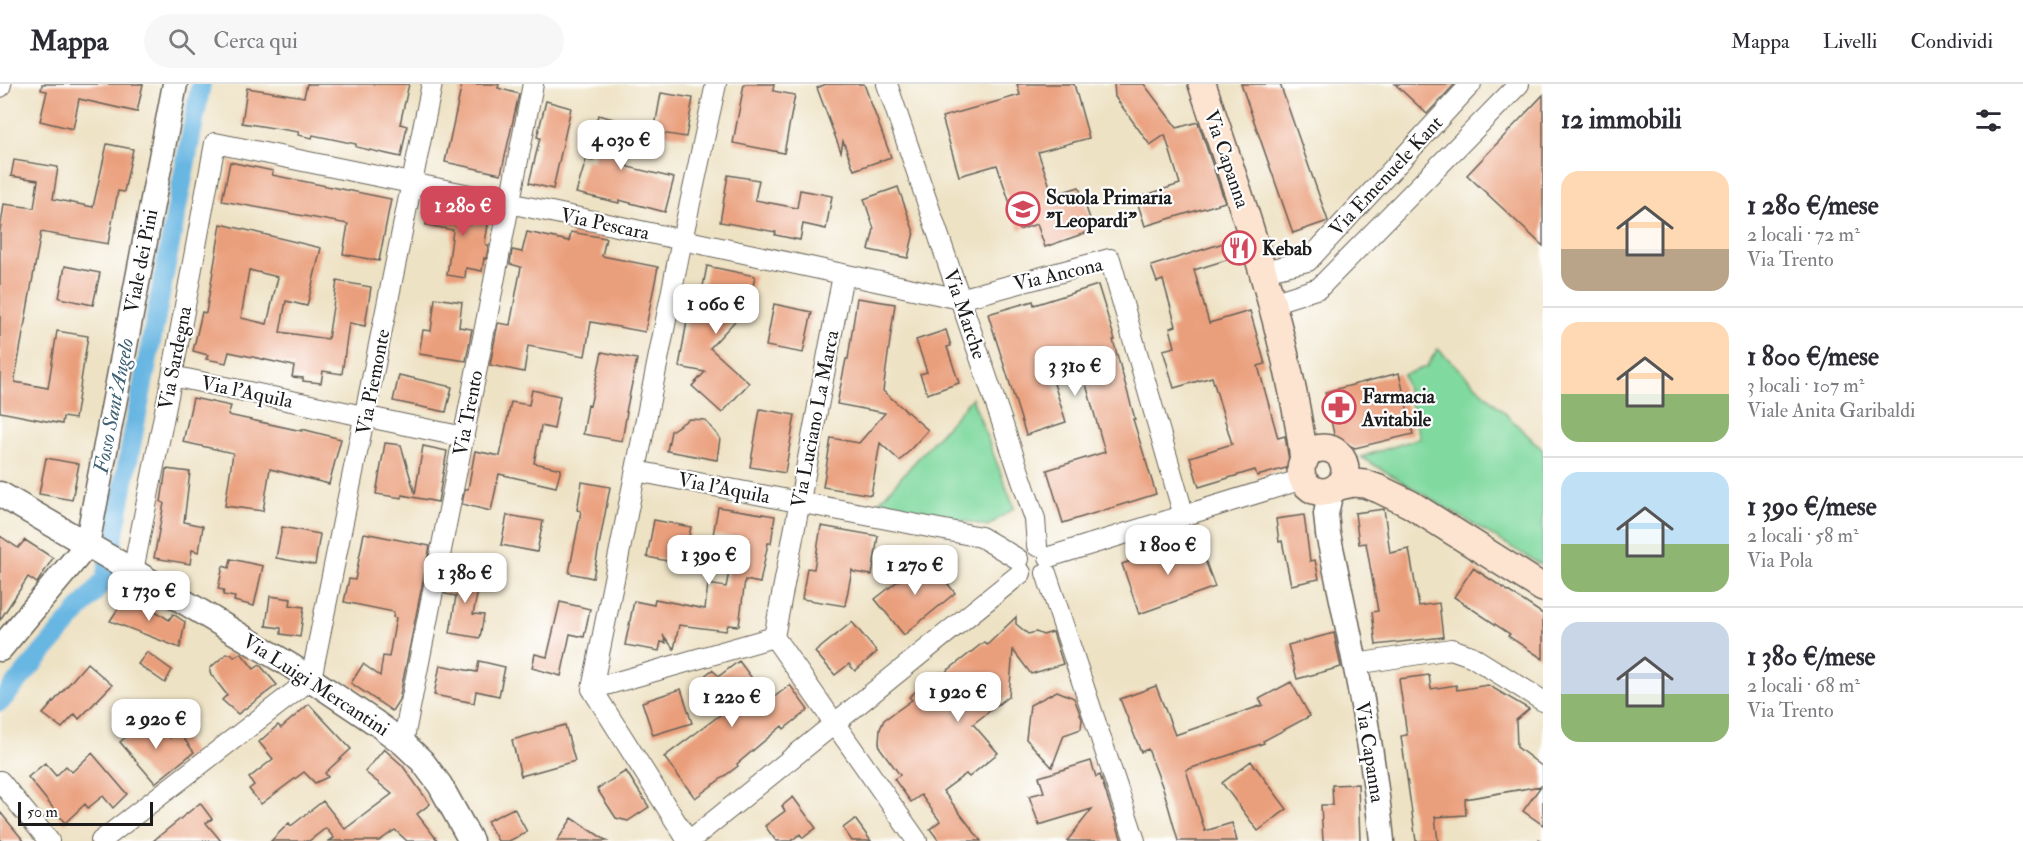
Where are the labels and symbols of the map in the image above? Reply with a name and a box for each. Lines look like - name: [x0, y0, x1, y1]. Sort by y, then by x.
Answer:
- street label: Via Capanna: [1198, 107, 1256, 212]
- street label: Via Emenuele Kant: [1324, 110, 1448, 241]
- pin: 4 030 €: [566, 120, 676, 171]
- place label: Scuola Primaria "Leopardi": [1046, 185, 1172, 234]
- pin: 1 280 €: [408, 186, 518, 237]
- school or university icon: Scuola Primaria "Leopardi": [1005, 191, 1041, 227]
- street label: Via Pescara: [558, 202, 652, 246]
- street label: Viale dei Pini: [119, 207, 163, 315]
- restaurant icon: Kebab: [1221, 230, 1257, 266]
- place label: Kebab: [1262, 236, 1312, 261]
- street label: Via Ancona: [1011, 251, 1106, 296]
- street label: Via Marche: [938, 266, 992, 362]
- pin: 1 060 €: [661, 284, 771, 335]
- street label: Via Sardegna: [153, 303, 197, 412]
- street label: Via Piemonte: [351, 327, 395, 437]
- street label: Via Luciano La Marca: [786, 327, 845, 510]
- water label: Fosso Sant'Angelo: [87, 336, 140, 477]
- pin: 3 310 €: [1020, 346, 1130, 397]
- street label: Via Trento: [447, 368, 489, 458]
- street label: Via l'Aquila: [199, 370, 296, 414]
- place label: Farmacia Avitabile: [1361, 384, 1436, 432]
- pharmacy icon: Farmacia Avitabile: [1321, 389, 1357, 425]
- street label: Via l'Aquila: [676, 467, 773, 509]
- pin: 1 800 €: [1113, 525, 1223, 576]
- pin: 1 390 €: [654, 535, 764, 586]
- pin: 1 270 €: [860, 545, 970, 596]
- pin: 1 380 €: [410, 553, 520, 604]
- pin: 1 730 €: [94, 571, 204, 622]
- street label: Via Luigi Mercantini: [238, 628, 394, 742]
- pin: 1 920 €: [903, 672, 1013, 723]
- pin: 1 220 €: [677, 677, 787, 728]
- pin: 2 920 €: [101, 699, 211, 750]
- street label: Via Capanna: [1349, 700, 1390, 805]
- scale bar: [18, 799, 153, 826]

